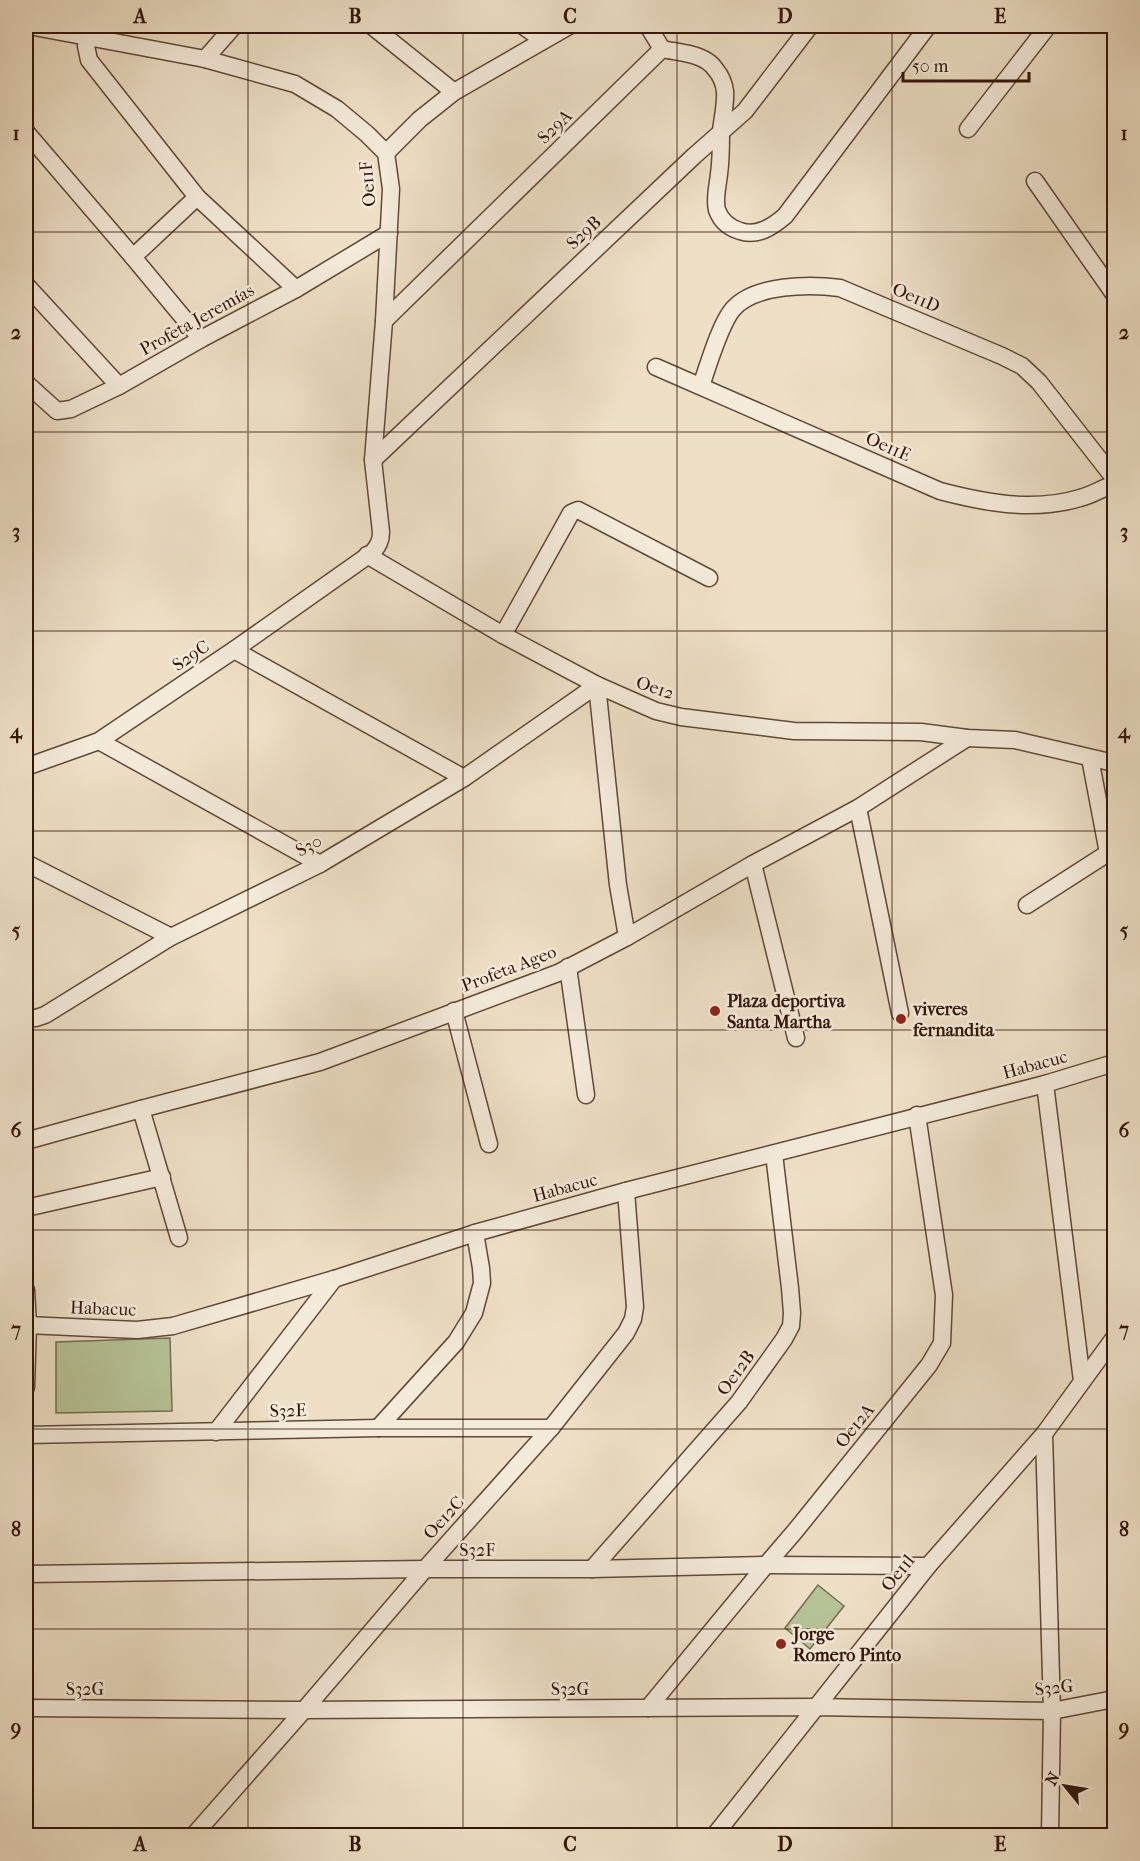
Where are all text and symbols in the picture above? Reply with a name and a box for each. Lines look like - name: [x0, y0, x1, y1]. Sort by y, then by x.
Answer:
- text: A: [132, 5, 148, 28]
- text: B: [348, 5, 362, 28]
- text: C: [563, 5, 577, 28]
- text: D: [777, 5, 793, 28]
- text: E: [994, 5, 1006, 28]
- scale bar: [903, 45, 1029, 83]
- text: 50 m: [912, 56, 949, 77]
- street label: S29A: [533, 105, 577, 148]
- text: 1: [12, 122, 20, 145]
- text: 1: [1120, 122, 1128, 145]
- street label: Oe11F: [356, 160, 380, 208]
- street label: S29B: [562, 212, 606, 254]
- street label: Oe11D: [889, 279, 943, 317]
- street label: Profeta Jeremías: [136, 280, 258, 360]
- text: 2: [11, 321, 21, 344]
- text: 2: [1119, 321, 1129, 344]
- street label: Oe11E: [862, 428, 914, 466]
- text: 3: [12, 520, 20, 543]
- text: 3: [1120, 520, 1128, 543]
- street label: S29C: [168, 636, 214, 676]
- street label: Oe12: [633, 672, 677, 704]
- text: 4: [9, 720, 23, 744]
- text: 4: [1117, 720, 1131, 744]
- street label: S30: [292, 830, 326, 862]
- text: 5: [12, 919, 21, 942]
- text: 5: [1120, 919, 1129, 942]
- street label: Profeta Ageo: [459, 941, 559, 997]
- place label: Plaza deportiva Santa Martha: [727, 991, 846, 1033]
- place label: viveres fernandita: [912, 999, 995, 1041]
- marker: Plaza deportiva Santa Martha: [708, 1004, 722, 1018]
- marker: viveres fernandita: [894, 1012, 908, 1026]
- street label: Habacuc: [1000, 1046, 1070, 1084]
- text: 6: [11, 1119, 23, 1142]
- text: 6: [1119, 1119, 1131, 1142]
- street label: Habacuc: [530, 1169, 600, 1207]
- street label: Habacuc: [70, 1297, 137, 1321]
- text: 7: [10, 1318, 21, 1341]
- text: 7: [1118, 1318, 1129, 1341]
- street label: Oe12B: [713, 1346, 759, 1400]
- street label: S32E: [269, 1400, 307, 1422]
- street label: Oe12A: [831, 1400, 879, 1452]
- street label: Oe12C: [419, 1492, 469, 1544]
- text: 8: [11, 1518, 21, 1541]
- text: 8: [1119, 1518, 1129, 1541]
- street label: S32F: [459, 1540, 495, 1561]
- street label: Oe11l: [877, 1550, 919, 1596]
- place label: Jorge Romero Pinto: [791, 1624, 901, 1666]
- marker: Jorge Romero Pinto: [774, 1637, 788, 1651]
- street label: S32G: [1034, 1676, 1075, 1700]
- street label: S32G: [66, 1679, 105, 1700]
- street label: S32G: [551, 1679, 590, 1700]
- text: 9: [10, 1717, 21, 1740]
- text: 9: [1118, 1717, 1129, 1740]
- north arrow: [1035, 1756, 1095, 1816]
- text: N: [1041, 1768, 1064, 1789]
- text: A: [132, 1833, 148, 1856]
- text: B: [348, 1833, 362, 1856]
- text: C: [563, 1833, 577, 1856]
- text: D: [777, 1833, 793, 1856]
- text: E: [994, 1833, 1006, 1856]

